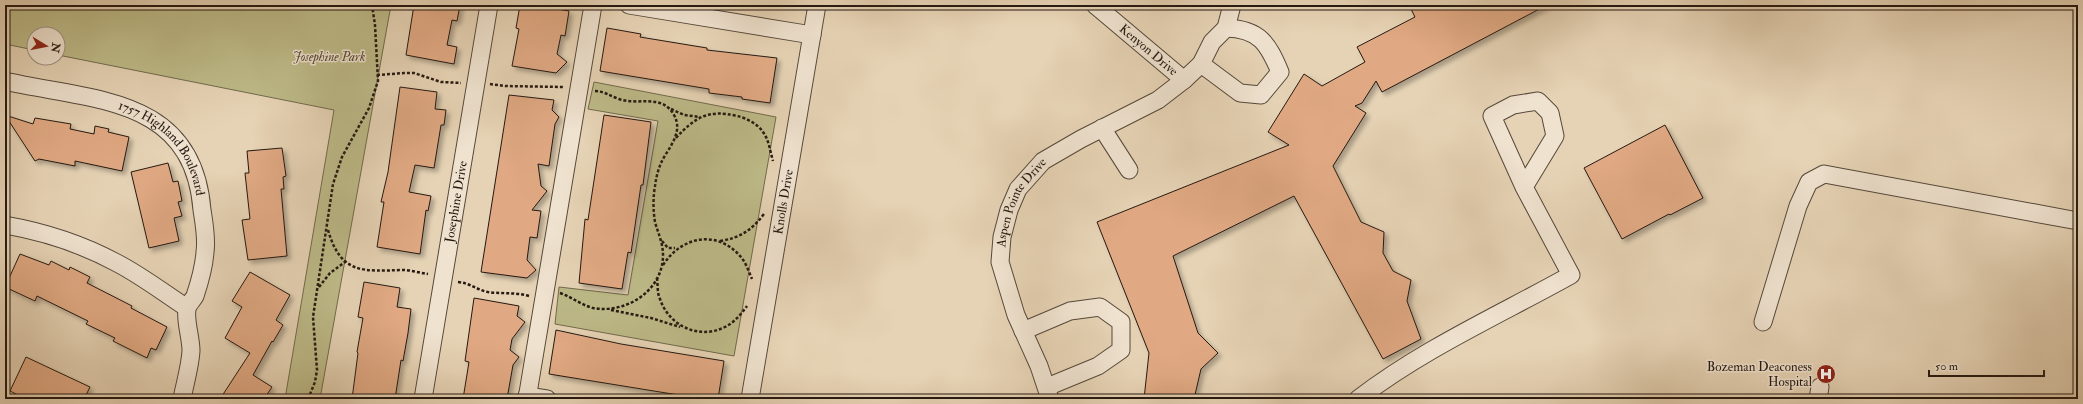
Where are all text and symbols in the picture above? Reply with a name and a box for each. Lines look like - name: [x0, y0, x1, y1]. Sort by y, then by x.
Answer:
- street label: Kenyon Drive: [1116, 21, 1182, 80]
- north arrow: [26, 26, 66, 66]
- text: N: [48, 41, 63, 55]
- park label: Josephine Park: [293, 49, 365, 65]
- street label: 1757 Highland Boulevard: [116, 97, 208, 197]
- street label: Aspen Pointe Drive: [993, 154, 1050, 249]
- street label: Josephine Drive: [441, 159, 471, 245]
- street label: Knolls Drive: [770, 168, 797, 236]
- scale bar: [1929, 352, 2044, 378]
- place label: Bozeman Deaconess Hospital: [1707, 359, 1813, 391]
- text: 50 m: [1935, 359, 1959, 374]
- hospital icon: Bozeman Deaconess Hospital: [1815, 363, 1837, 385]

